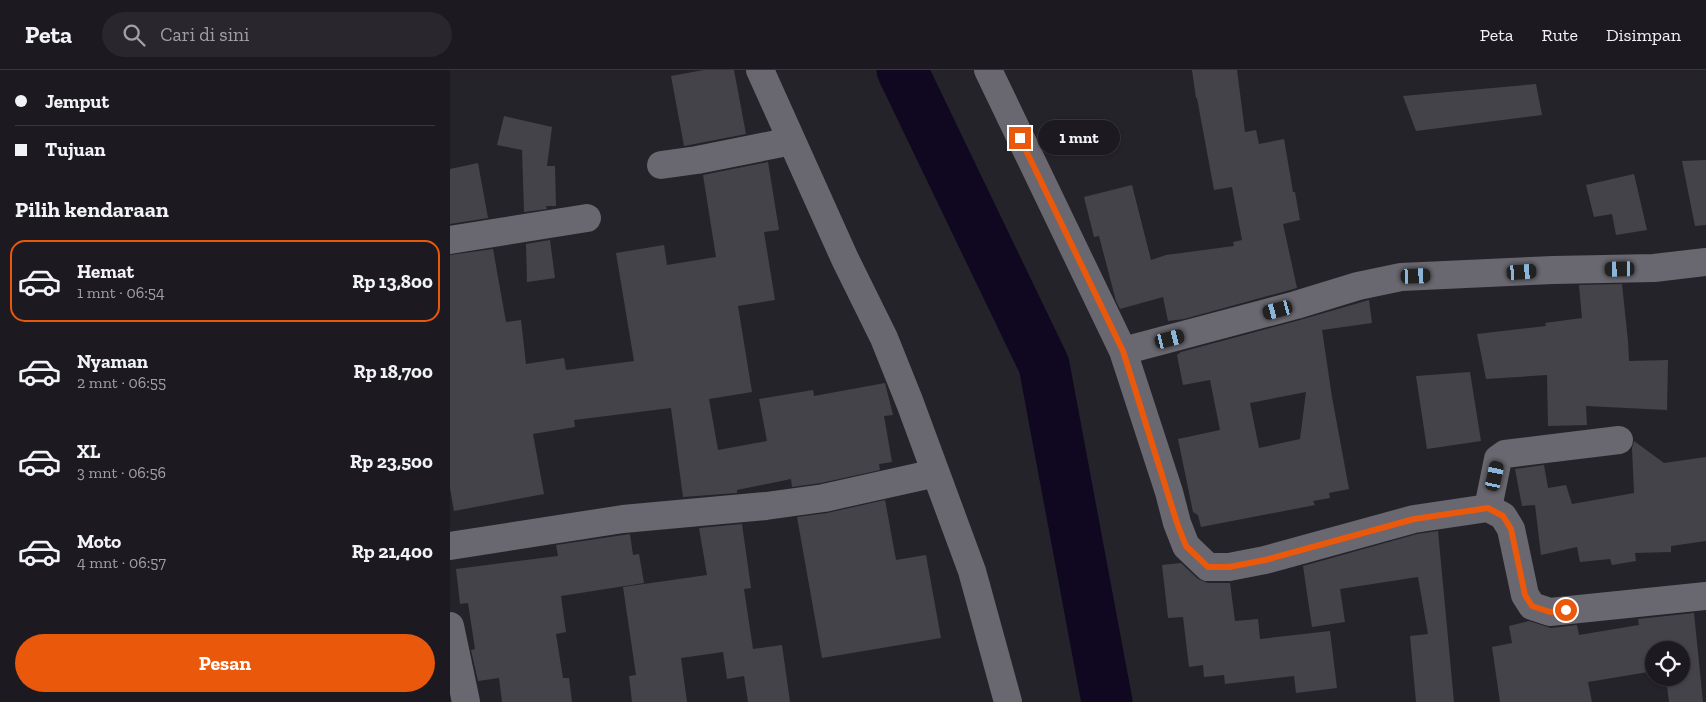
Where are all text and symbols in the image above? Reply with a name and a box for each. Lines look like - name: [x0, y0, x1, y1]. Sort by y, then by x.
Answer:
- search box: [102, 12, 452, 57]
- text: Peta: [25, 20, 72, 49]
- icon: search: [120, 21, 148, 49]
- text: Cari di sini: [160, 23, 249, 46]
- text: Peta: [1480, 24, 1514, 46]
- text: Rute: [1542, 24, 1578, 46]
- text: Disimpan: [1606, 24, 1681, 46]
- text: Jemput: [45, 90, 109, 113]
- callout: 1 mnt: [1038, 120, 1120, 156]
- route end: [1009, 127, 1031, 149]
- text: 1 mnt: [1059, 128, 1099, 147]
- text: Tujuan: [45, 138, 106, 161]
- text: Pilih kendaraan: [15, 196, 169, 223]
- icon: car: [17, 259, 62, 304]
- text: Hemat: [77, 260, 134, 283]
- car: [1604, 261, 1635, 277]
- car: [1506, 263, 1537, 281]
- car: [1400, 268, 1431, 284]
- text: Rp 13,800: [352, 270, 433, 293]
- text: 1 mnt · 06:54: [77, 283, 165, 302]
- car: [1261, 299, 1294, 321]
- car: [1153, 328, 1186, 350]
- icon: car: [17, 349, 62, 394]
- text: Nyaman: [77, 350, 148, 373]
- text: Rp 18,700: [354, 360, 433, 383]
- text: 2 mnt · 06:55: [77, 373, 166, 392]
- icon: car: [17, 439, 62, 484]
- text: XL: [77, 440, 100, 463]
- text: Rp 23,500: [350, 450, 433, 473]
- car: [1484, 460, 1505, 492]
- text: 3 mnt · 06:56: [77, 463, 166, 482]
- icon: car: [17, 529, 62, 574]
- text: Moto: [77, 530, 121, 553]
- text: Rp 21,400: [352, 540, 433, 563]
- text: 4 mnt · 06:57: [77, 553, 166, 572]
- route start: [1555, 599, 1577, 621]
- button: Pesan: [15, 634, 435, 692]
- map controls: [1645, 641, 1690, 686]
- button: locate: [1645, 641, 1690, 686]

